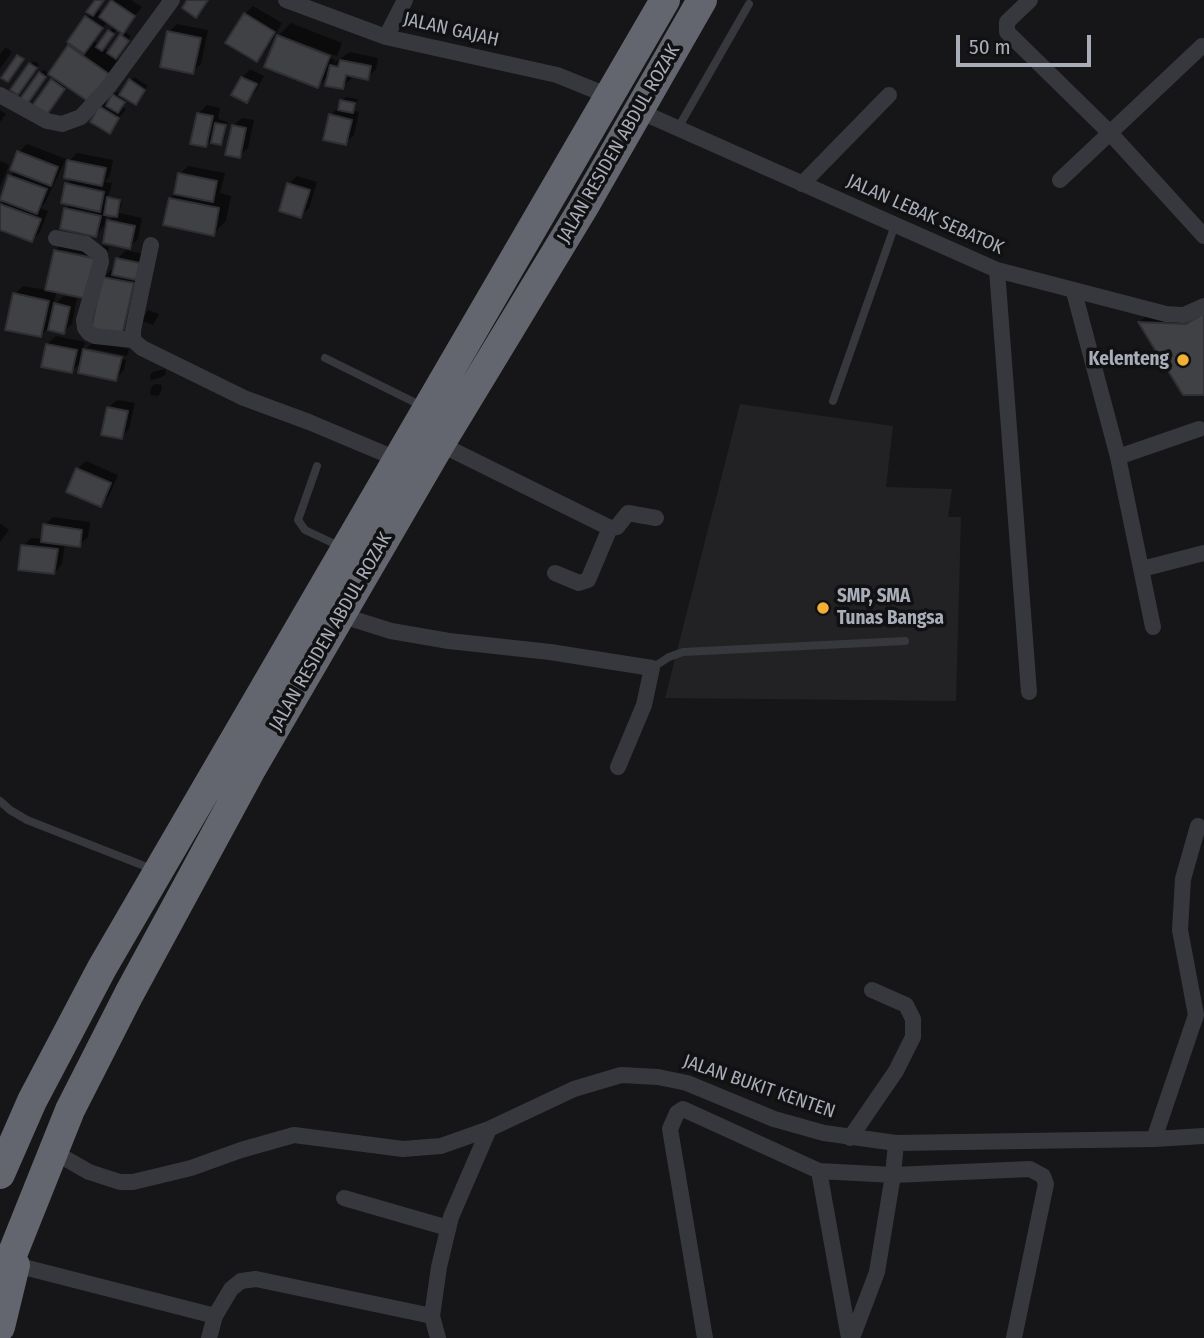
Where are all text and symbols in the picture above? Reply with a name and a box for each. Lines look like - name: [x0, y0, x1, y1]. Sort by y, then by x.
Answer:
- street label: JALAN GAJAH: [401, 8, 501, 52]
- scale bar: [959, 21, 1094, 65]
- text: 50 m: [969, 34, 1011, 60]
- street label: JALAN RESIDEN ABDUL ROZAK: [553, 41, 685, 247]
- street label: JALAN LEBAK SEBATOK: [843, 170, 1007, 260]
- place label: Kelenteng: [1089, 349, 1169, 371]
- marker: Kelenteng: [1175, 352, 1191, 368]
- street label: JALAN RESIDEN ABDUL ROZAK: [265, 529, 397, 735]
- place label: SMP, SMA Tunas Bangsa: [837, 586, 944, 630]
- marker: SMP, SMA Tunas Bangsa: [815, 600, 831, 616]
- street label: JALAN BUKIT KENTEN: [680, 1050, 838, 1124]

